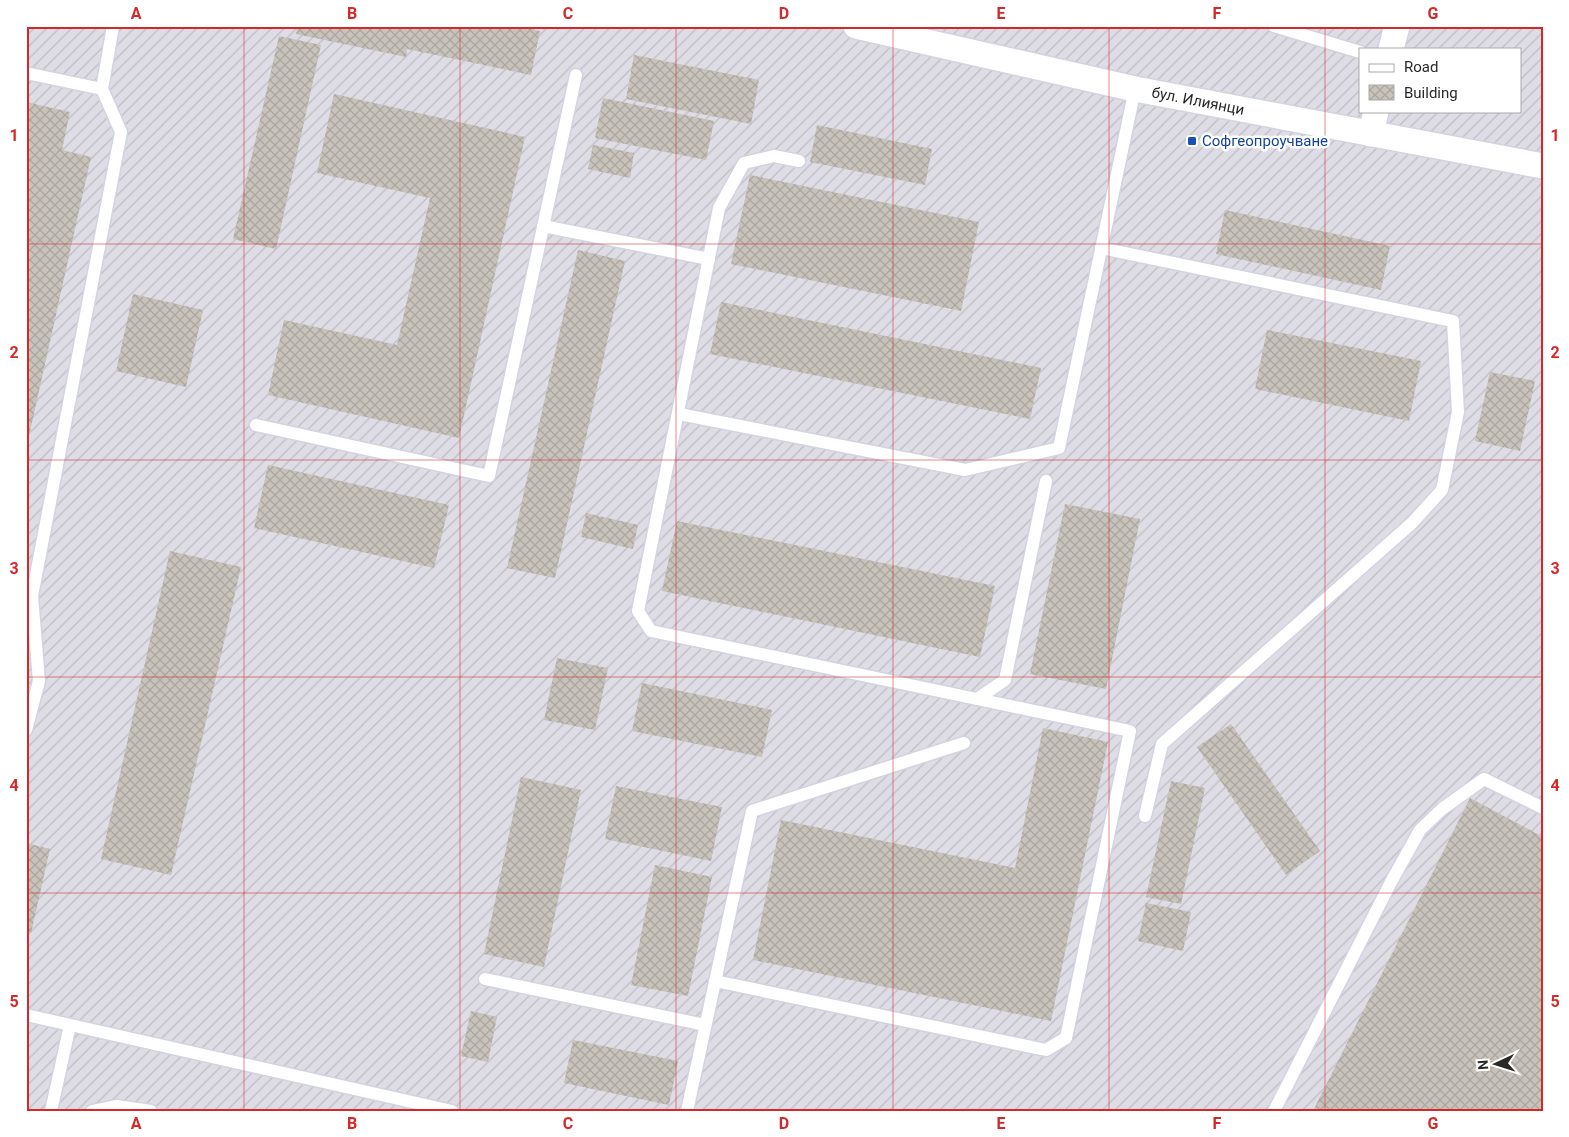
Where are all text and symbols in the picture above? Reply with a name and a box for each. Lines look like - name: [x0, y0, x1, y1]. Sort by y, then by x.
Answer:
- text: A: [131, 4, 142, 23]
- text: B: [347, 4, 357, 23]
- text: C: [563, 4, 573, 23]
- text: D: [779, 4, 789, 23]
- text: E: [997, 4, 1006, 23]
- text: F: [1213, 4, 1222, 23]
- text: G: [1428, 4, 1439, 23]
- legend: [1359, 48, 1522, 112]
- text: Road: [1404, 58, 1438, 76]
- street label: бул. Илиянци: [1150, 83, 1246, 119]
- text: Building: [1404, 84, 1458, 102]
- text: 1: [9, 126, 19, 145]
- text: 1: [1550, 126, 1560, 145]
- place label: Софгеопроучване: [1202, 132, 1328, 150]
- marker: Софгеопроучване: [1186, 135, 1198, 147]
- text: 2: [9, 343, 19, 362]
- text: 2: [1550, 343, 1560, 362]
- text: 3: [9, 559, 19, 578]
- text: 3: [1550, 559, 1560, 578]
- text: 4: [9, 776, 19, 795]
- text: 4: [1550, 776, 1560, 795]
- text: 5: [9, 992, 19, 1011]
- text: 5: [1550, 992, 1560, 1011]
- north arrow: [1472, 1040, 1522, 1090]
- text: N: [1475, 1059, 1491, 1070]
- text: A: [131, 1114, 142, 1133]
- text: B: [347, 1114, 357, 1133]
- text: C: [563, 1114, 573, 1133]
- text: D: [779, 1114, 789, 1133]
- text: E: [997, 1114, 1006, 1133]
- text: F: [1213, 1114, 1222, 1133]
- text: G: [1428, 1114, 1439, 1133]

